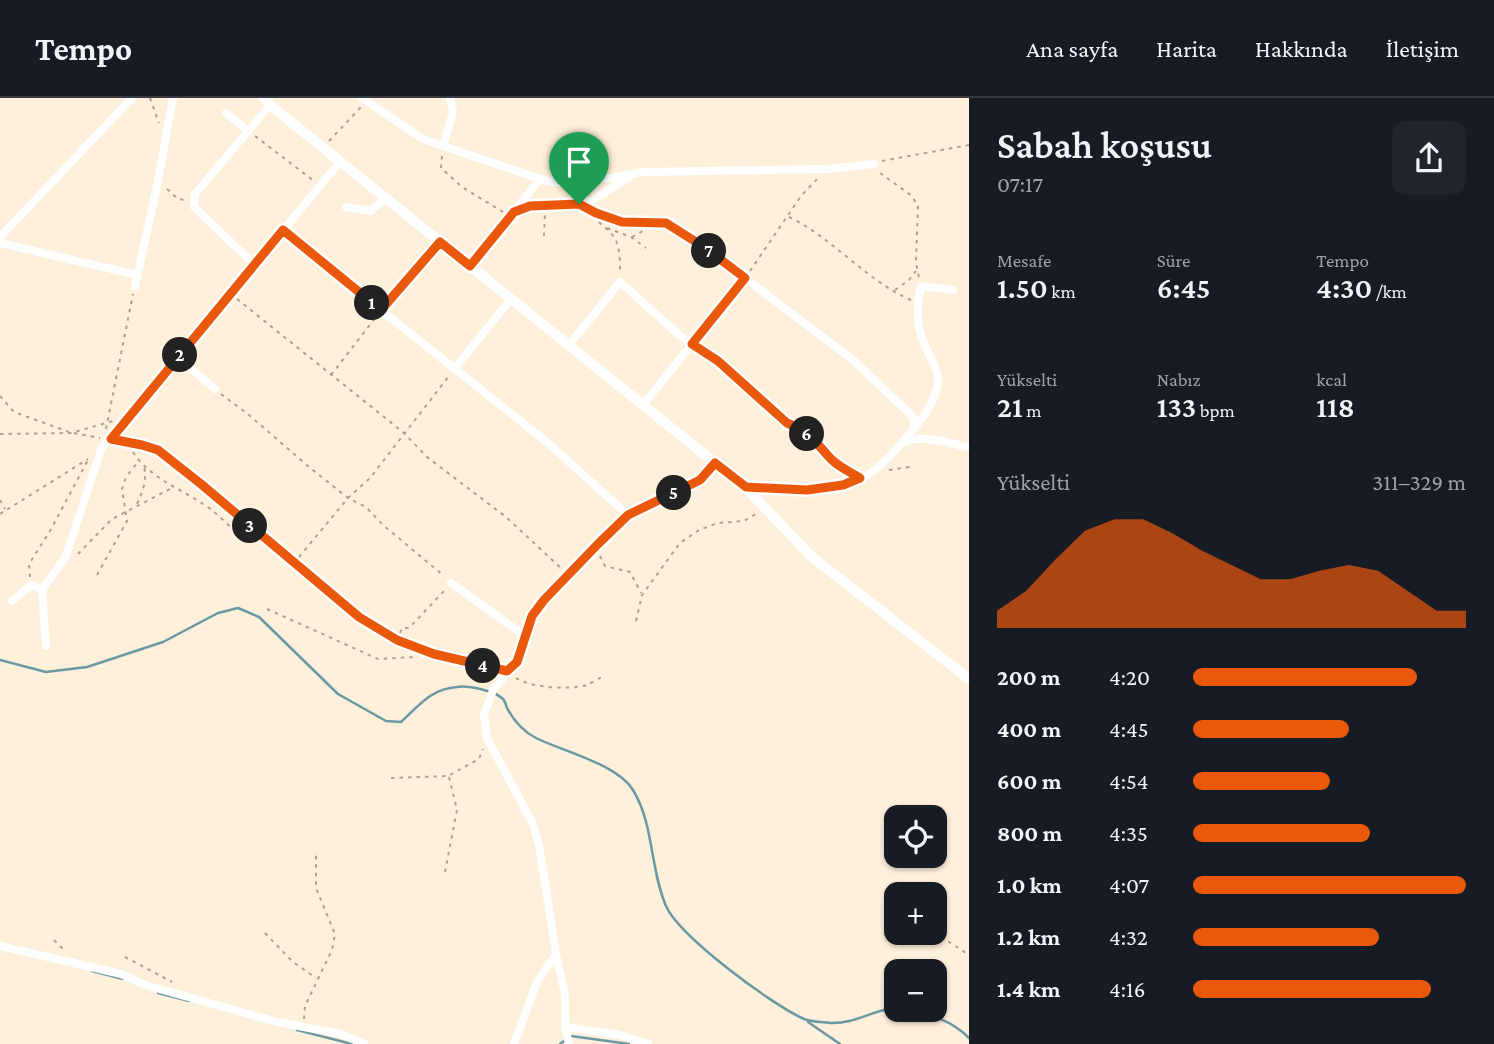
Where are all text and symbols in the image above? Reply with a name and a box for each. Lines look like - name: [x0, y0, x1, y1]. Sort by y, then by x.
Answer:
- text: Tempo: [35, 30, 132, 67]
- text: Ana sayfa: [1026, 35, 1118, 62]
- text: Harita: [1156, 35, 1217, 62]
- text: Hakkında: [1255, 35, 1348, 62]
- text: İletişim: [1386, 35, 1459, 62]
- button: share: [1392, 121, 1466, 195]
- text: Sabah koşusu: [997, 124, 1212, 166]
- pin: [549, 132, 609, 204]
- icon: arrive: [560, 143, 598, 181]
- text: 07:17: [997, 171, 1043, 197]
- pin: 7: [692, 234, 726, 268]
- text: 7: [704, 240, 713, 261]
- text: Mesafe: [997, 250, 1051, 271]
- text: Süre: [1157, 250, 1190, 271]
- text: Tempo: [1316, 250, 1369, 271]
- text: 1.50: [997, 271, 1048, 304]
- text: 6:45: [1157, 271, 1211, 304]
- text: 4:30: [1316, 271, 1372, 304]
- text: km: [1048, 281, 1076, 302]
- text: /km: [1372, 281, 1407, 302]
- pin: 1: [354, 286, 390, 320]
- text: 1: [368, 292, 375, 313]
- pin: 2: [162, 338, 198, 372]
- text: 2: [175, 344, 184, 365]
- text: Yükselti: [997, 369, 1057, 390]
- text: Nabız: [1157, 369, 1201, 390]
- text: kcal: [1316, 369, 1347, 390]
- text: 21: [997, 390, 1023, 423]
- text: 133: [1157, 390, 1196, 423]
- text: 118: [1316, 390, 1355, 423]
- text: m: [1023, 400, 1041, 421]
- text: bpm: [1196, 400, 1235, 421]
- pin: 6: [790, 416, 824, 452]
- text: 6: [801, 423, 812, 444]
- text: Yükselti: [997, 469, 1070, 495]
- text: 311–329 m: [1372, 469, 1466, 495]
- pin: 5: [656, 476, 692, 510]
- text: 5: [669, 482, 678, 503]
- pin: 3: [232, 508, 268, 544]
- text: 3: [245, 515, 254, 536]
- pin: 4: [466, 648, 500, 684]
- text: 4: [477, 655, 488, 676]
- text: 200 m: [997, 664, 1061, 690]
- text: 4:20: [1109, 664, 1150, 690]
- text: 400 m: [997, 716, 1061, 742]
- text: 4:45: [1109, 716, 1149, 742]
- text: 600 m: [997, 768, 1061, 794]
- text: 4:54: [1109, 768, 1149, 794]
- map controls: [884, 805, 947, 1022]
- button: locate: [884, 805, 947, 868]
- text: 800 m: [997, 820, 1062, 846]
- text: 4:35: [1109, 820, 1148, 846]
- text: 1.0 km: [997, 872, 1062, 898]
- text: 4:07: [1109, 872, 1149, 898]
- button: +: [884, 882, 947, 945]
- text: 1.2 km: [997, 924, 1060, 950]
- text: 4:32: [1109, 924, 1148, 950]
- button: −: [884, 959, 947, 1022]
- text: 1.4 km: [997, 976, 1060, 1002]
- text: 4:16: [1109, 976, 1145, 1002]

